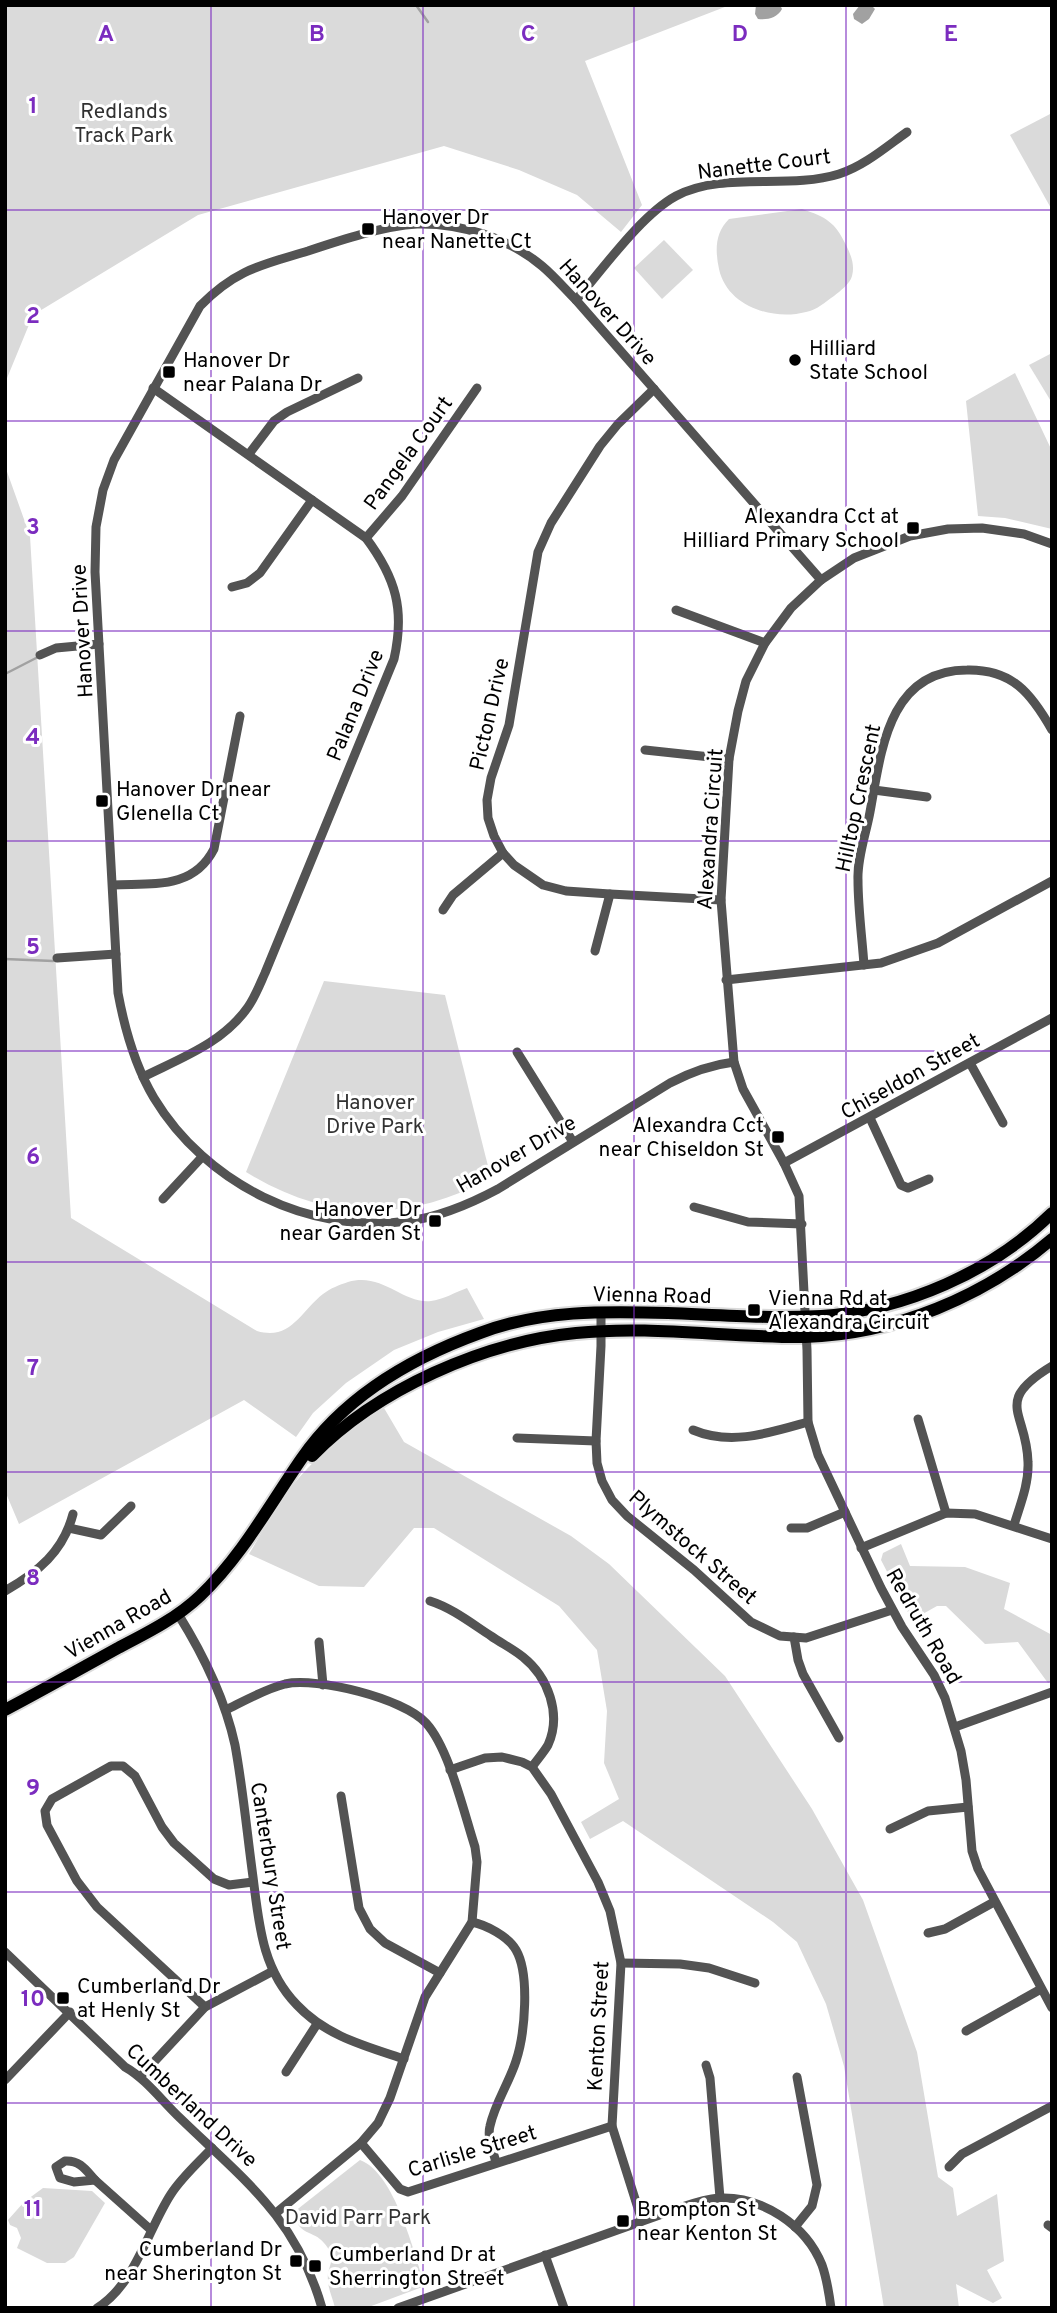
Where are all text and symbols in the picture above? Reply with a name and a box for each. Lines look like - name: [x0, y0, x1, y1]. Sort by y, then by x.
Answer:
- text: A: [98, 21, 114, 50]
- text: B: [309, 21, 325, 50]
- text: C: [521, 21, 535, 50]
- text: D: [732, 21, 748, 50]
- text: E: [944, 21, 958, 50]
- text: 1: [28, 93, 38, 122]
- park label: Redlands Track Park: [74, 99, 174, 150]
- street label: Nanette Court: [696, 144, 832, 187]
- place label: Hanover Dr near Nanette Ct: [382, 205, 532, 256]
- marker: Hanover Dr near Nanette Ct: [360, 221, 376, 237]
- street label: Hanover Drive: [552, 254, 662, 372]
- text: 2: [26, 303, 40, 332]
- place label: Hilliard State School: [809, 336, 928, 387]
- place label: Hanover Dr near Palana Dr: [183, 348, 322, 399]
- marker: Hilliard State School: [787, 352, 803, 368]
- marker: Hanover Dr near Palana Dr: [161, 364, 177, 380]
- street label: Pangela Court: [359, 392, 460, 516]
- place label: Alexandra Cct at Hilliard Primary School: [683, 504, 899, 555]
- text: 3: [26, 514, 40, 543]
- marker: Alexandra Cct at Hilliard Primary School: [905, 520, 921, 536]
- street label: Hanover Drive: [67, 563, 100, 699]
- street label: Palana Drive: [322, 646, 391, 765]
- street label: Picton Drive: [464, 655, 517, 773]
- street label: Hilltop Crescent: [831, 722, 888, 875]
- text: 4: [26, 724, 40, 753]
- street label: Alexandra Circuit: [692, 748, 731, 911]
- place label: Hanover Dr near Glenella Ct: [116, 777, 271, 828]
- marker: Hanover Dr near Glenella Ct: [94, 793, 110, 809]
- text: 5: [26, 934, 40, 963]
- street label: Chiseldon Street: [836, 1028, 985, 1127]
- park label: Hanover Drive Park: [326, 1090, 424, 1141]
- street label: Hanover Drive: [452, 1110, 582, 1201]
- place label: Alexandra Cct near Chiseldon St: [599, 1113, 764, 1164]
- marker: Alexandra Cct near Chiseldon St: [770, 1129, 786, 1145]
- text: 6: [26, 1144, 40, 1173]
- place label: Hanover Dr near Garden St: [279, 1197, 421, 1248]
- marker: Hanover Dr near Garden St: [427, 1213, 443, 1229]
- street label: Vienna Road: [592, 1282, 712, 1311]
- place label: Vienna Rd at Alexandra Circuit: [768, 1286, 930, 1337]
- marker: Vienna Rd at Alexandra Circuit: [746, 1302, 762, 1318]
- text: 7: [27, 1355, 39, 1384]
- street label: Plymstock Street: [622, 1485, 762, 1611]
- street label: Redruth Road: [879, 1564, 967, 1690]
- text: 8: [26, 1565, 40, 1594]
- street label: Vienna Road: [60, 1584, 177, 1667]
- text: 9: [26, 1775, 40, 1804]
- street label: Canterbury Street: [243, 1780, 296, 1952]
- street label: Kenton Street: [583, 1960, 616, 2092]
- place label: Cumberland Dr at Henly St: [77, 1974, 220, 2025]
- text: 10: [21, 1986, 45, 2015]
- marker: Cumberland Dr at Henly St: [55, 1990, 71, 2006]
- street label: Cumberland Drive: [119, 2038, 263, 2174]
- street label: Carlisle Street: [405, 2120, 540, 2185]
- text: 11: [24, 2196, 42, 2225]
- place label: Brompton St near Kenton St: [637, 2197, 778, 2248]
- park label: David Parr Park: [285, 2205, 431, 2232]
- marker: Brompton St near Kenton St: [615, 2213, 631, 2229]
- place label: Cumberland Dr near Sherington St: [104, 2237, 282, 2288]
- place label: Cumberland Dr at Sherrington Street: [329, 2242, 505, 2293]
- marker: Cumberland Dr near Sherington St: [288, 2253, 304, 2269]
- marker: Cumberland Dr at Sherrington Street: [307, 2258, 323, 2274]

